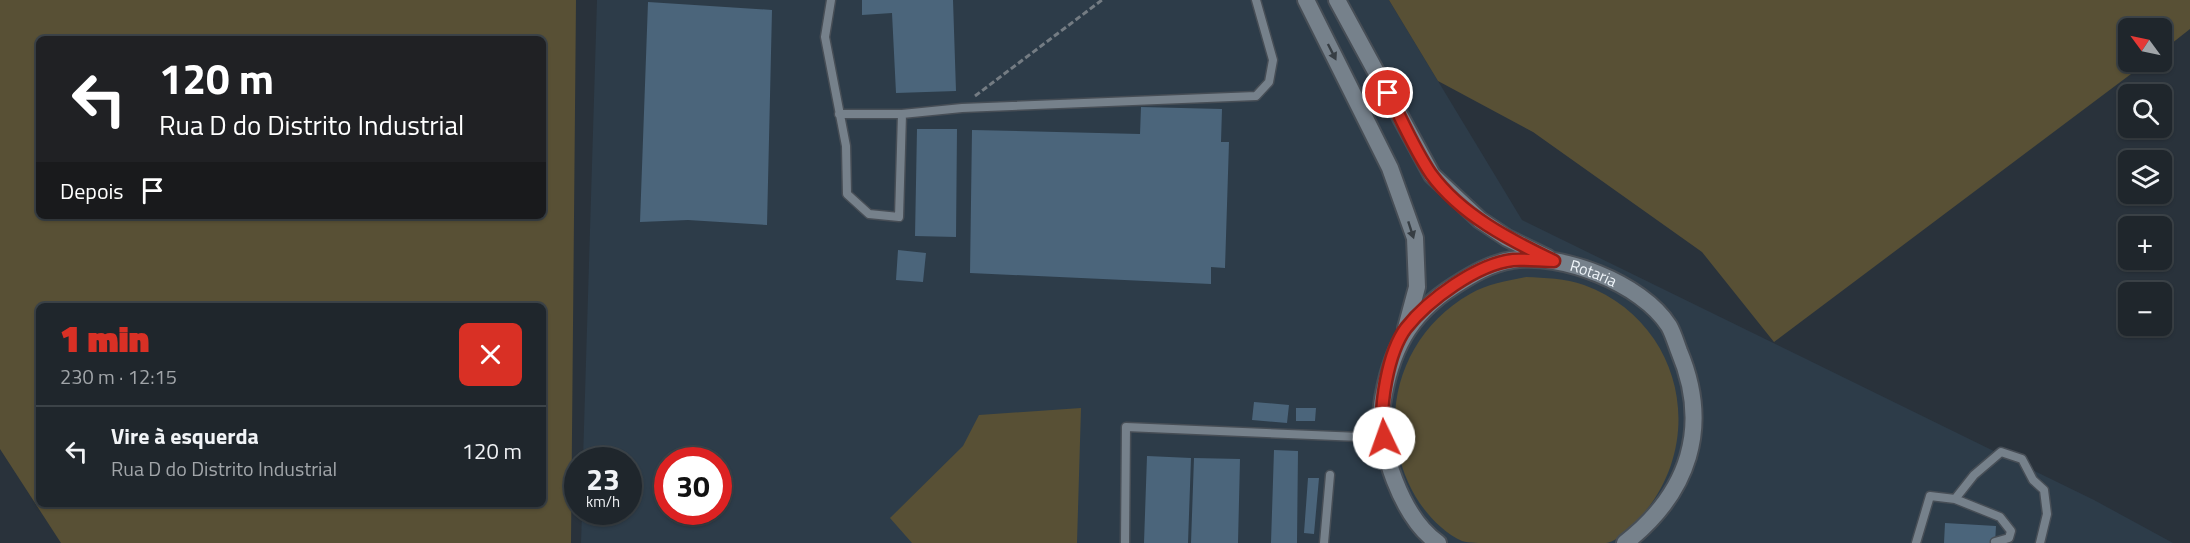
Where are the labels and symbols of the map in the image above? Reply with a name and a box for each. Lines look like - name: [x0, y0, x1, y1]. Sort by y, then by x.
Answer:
- north arrow: [2118, 18, 2172, 72]
- one-way arrow: [1328, 44, 1337, 61]
- pin: [1362, 67, 1413, 118]
- one-way arrow: [1407, 221, 1417, 239]
- street label: Rotaria: [1567, 253, 1621, 293]
- position arrow: [1352, 406, 1416, 470]
- speed limit sign: 30: [654, 447, 732, 525]

